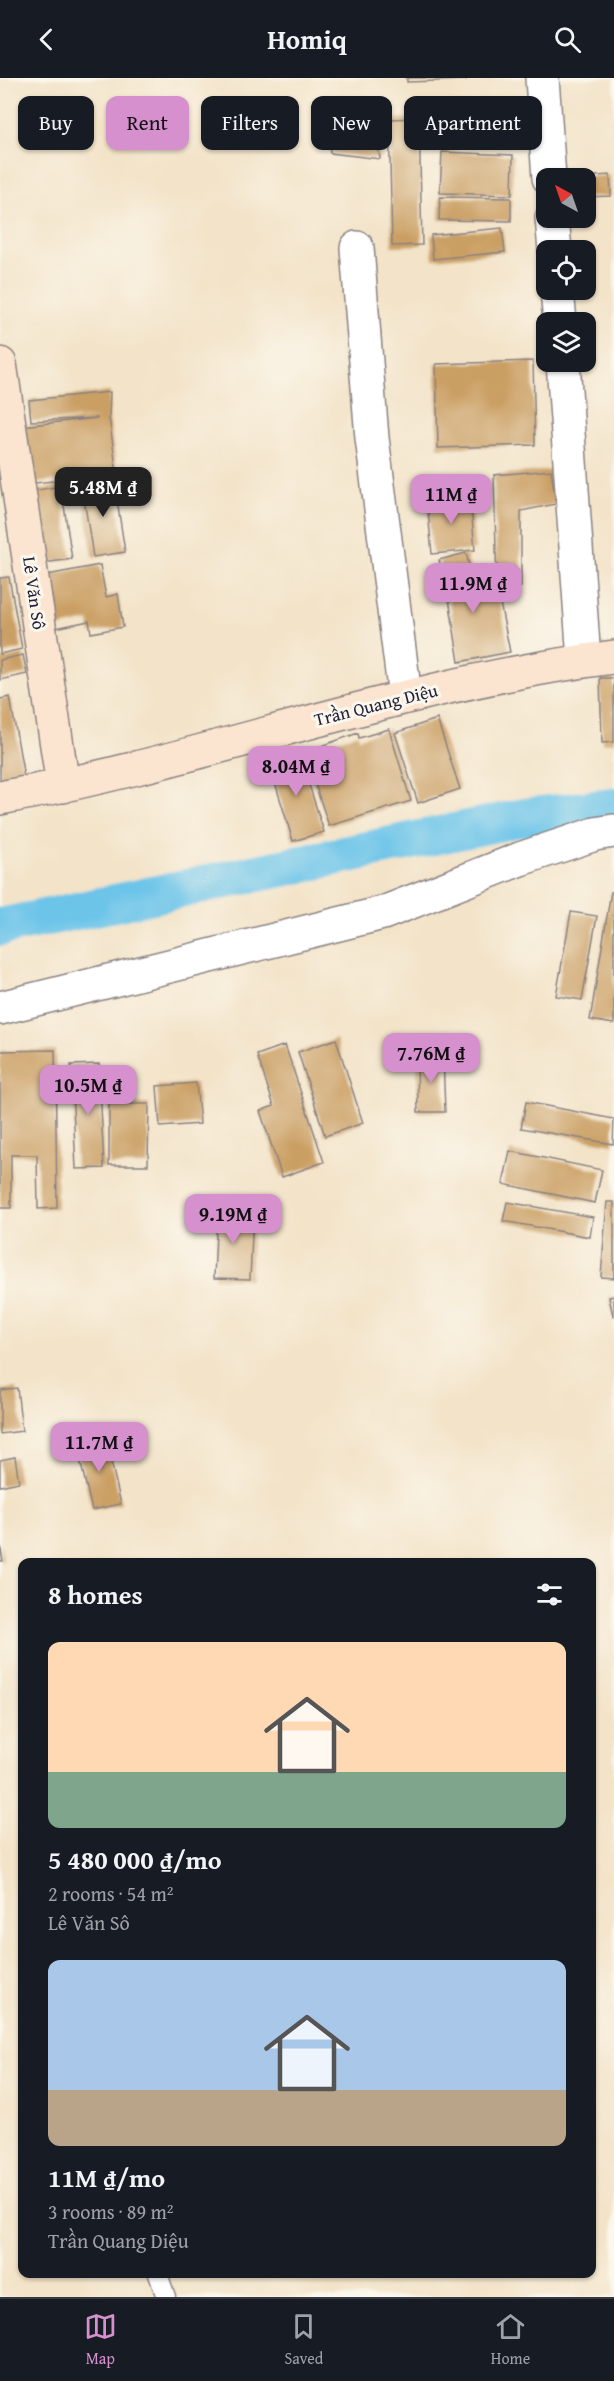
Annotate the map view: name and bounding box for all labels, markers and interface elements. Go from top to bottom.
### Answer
text: Homiq [267,19,347,59]
icon: back [30,23,63,56]
icon: search [551,23,584,56]
chip: Buy [18,96,94,150]
chip: Rent [106,96,189,150]
chip: Filters [201,96,299,150]
chip: New [311,96,392,150]
chip: Apartment [404,96,542,150]
north arrow [536,168,596,228]
map controls [536,168,596,372]
button: locate [536,240,596,300]
button: layers [536,312,596,372]
pin: 5.48M ₫ [48,467,158,518]
text: 5.48M ₫ [69,472,137,501]
pin: 11M ₫ [409,474,493,525]
text: 11M ₫ [425,479,477,508]
street label: Lê Văn Sô [16,555,53,631]
pin: 11.9M ₫ [418,563,528,614]
text: 11.9M ₫ [439,568,507,597]
street label: Trần Quang Diệu [311,676,441,733]
pin: 8.04M ₫ [241,746,351,797]
text: 8.04M ₫ [262,751,330,780]
pin: 7.76M ₫ [376,1033,486,1084]
text: 7.76M ₫ [397,1038,465,1067]
pin: 10.5M ₫ [33,1065,143,1116]
text: 10.5M ₫ [54,1070,122,1099]
pin: 9.19M ₫ [178,1194,288,1245]
text: 9.19M ₫ [199,1199,267,1228]
pin: 11.7M ₫ [44,1422,154,1473]
text: 11.7M ₫ [65,1427,133,1456]
text: 8 homes [48,1575,143,1614]
icon: filters [533,1578,566,1611]
icon: home [253,1681,361,1789]
text: 5 480 000 ₫/mo [48,1840,222,1879]
text: 2 rooms · 54 m² [48,1879,174,1908]
text: Lê Văn Sô [48,1908,130,1937]
icon: home [253,1999,361,2107]
text: 11M ₫/mo [48,2158,165,2197]
text: 3 rooms · 89 m² [48,2197,174,2226]
text: Trần Quang Diệu [48,2226,189,2255]
tab: Map [84,2310,117,2370]
tab: Saved [284,2310,323,2370]
tab: Home [491,2310,530,2370]

